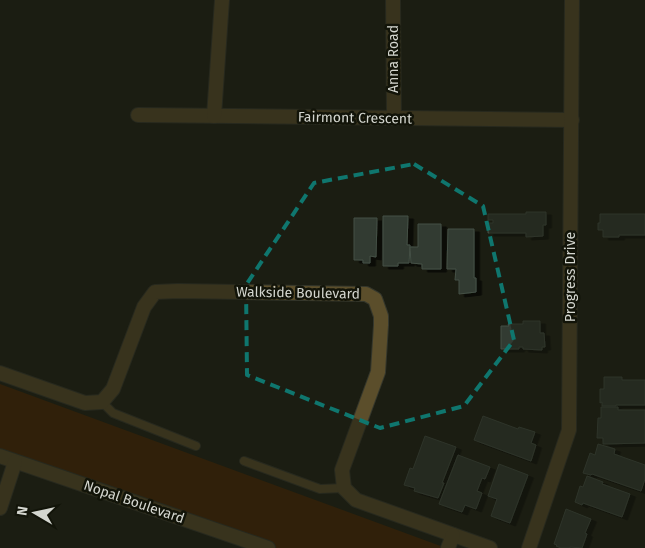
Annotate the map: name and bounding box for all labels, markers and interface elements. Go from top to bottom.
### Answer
street label: Anna Road [385,25,402,93]
street label: Fairmont Crescent [298,109,413,128]
street label: Progress Drive [562,232,579,322]
street label: Walkside Boulevard [236,283,360,303]
street label: Nopal Boulevard [81,477,187,527]
north arrow [10,488,60,538]
text: N [14,505,32,517]

